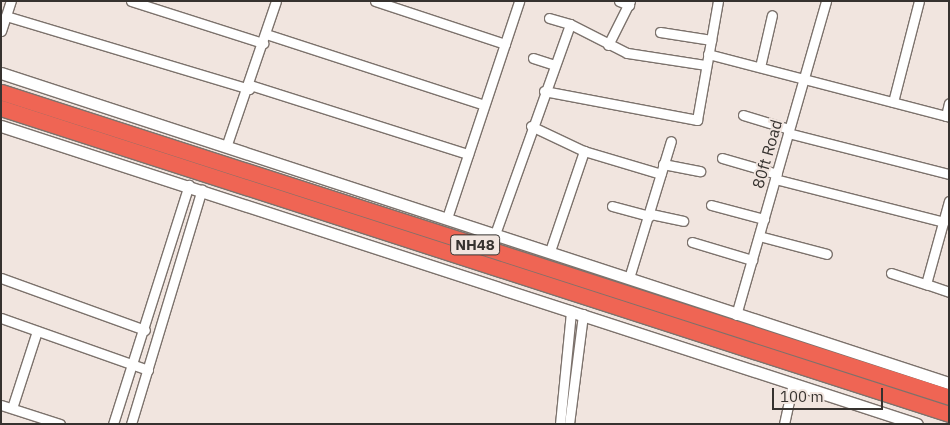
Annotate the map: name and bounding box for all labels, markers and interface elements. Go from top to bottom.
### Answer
street label: 80ft Road [748,117,786,191]
road number: NH48 [450,232,500,258]
scale bar [775,378,886,410]
text: 100 m [780,387,824,406]

